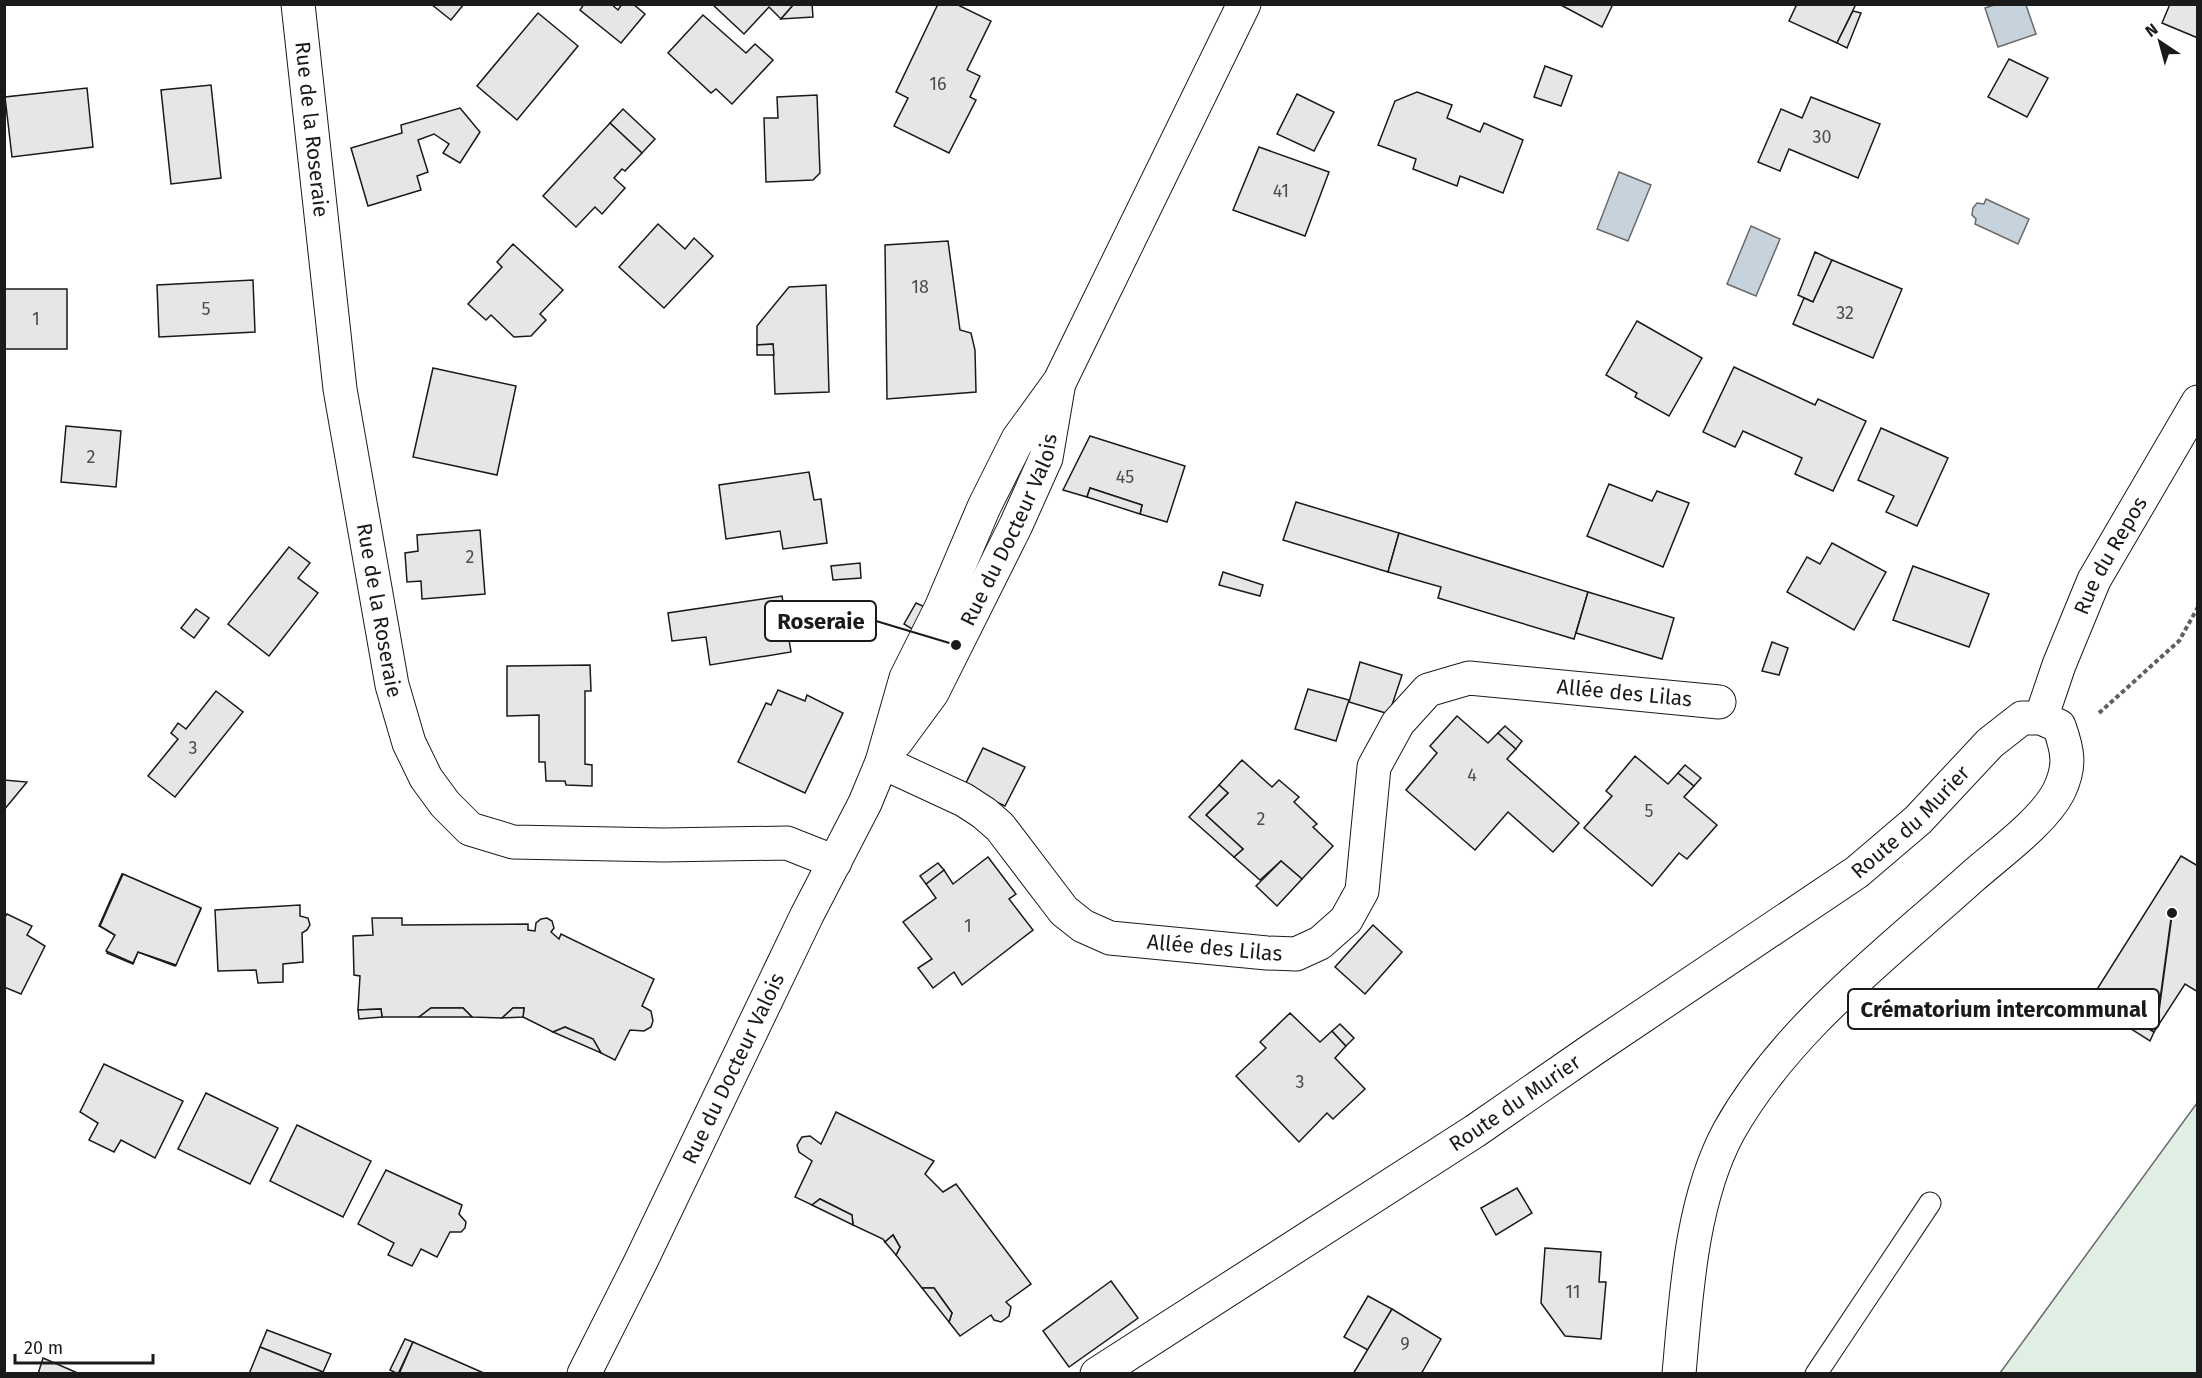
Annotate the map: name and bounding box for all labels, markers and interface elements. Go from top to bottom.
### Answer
north arrow [2130,12,2190,72]
text: N [2142,19,2161,41]
street label: Rue de la Roseraie [289,40,334,219]
house number: 16 [929,73,947,95]
house number: 30 [1812,126,1832,148]
house number: 41 [1273,180,1289,202]
house number: 18 [911,276,929,298]
house number: 5 [201,298,211,320]
house number: 32 [1836,302,1854,324]
house number: 1 [32,308,40,330]
street label: Rue du Docteur Valois [955,432,1063,630]
house number: 2 [87,446,96,468]
house number: 45 [1116,466,1134,488]
street label: Rue du Repos [2068,492,2153,618]
street label: Rue de la Roseraie [351,521,408,701]
house number: 2 [466,546,475,568]
callout: Roseraie [765,601,876,641]
text: Roseraie [777,608,865,635]
street label: Allée des Lilas [1556,674,1693,712]
house number: 3 [189,737,197,759]
street label: Route du Murier [1846,760,1975,884]
house number: 4 [1467,764,1477,786]
house number: 5 [1644,800,1654,822]
house number: 2 [1257,808,1266,830]
house number: 1 [964,915,972,937]
street label: Allée des Lilas [1146,929,1283,967]
street label: Rue du Docteur Valois [676,969,790,1168]
callout: Crématorium intercommunal [1848,989,2159,1029]
text: Crématorium intercommunal [1861,996,2148,1023]
street label: Route du Murier [1444,1049,1586,1157]
house number: 3 [1296,1071,1304,1093]
house number: 11 [1565,1281,1581,1303]
scale bar [15,1327,153,1365]
house number: 9 [1400,1333,1410,1355]
text: 20 m [24,1337,63,1359]

